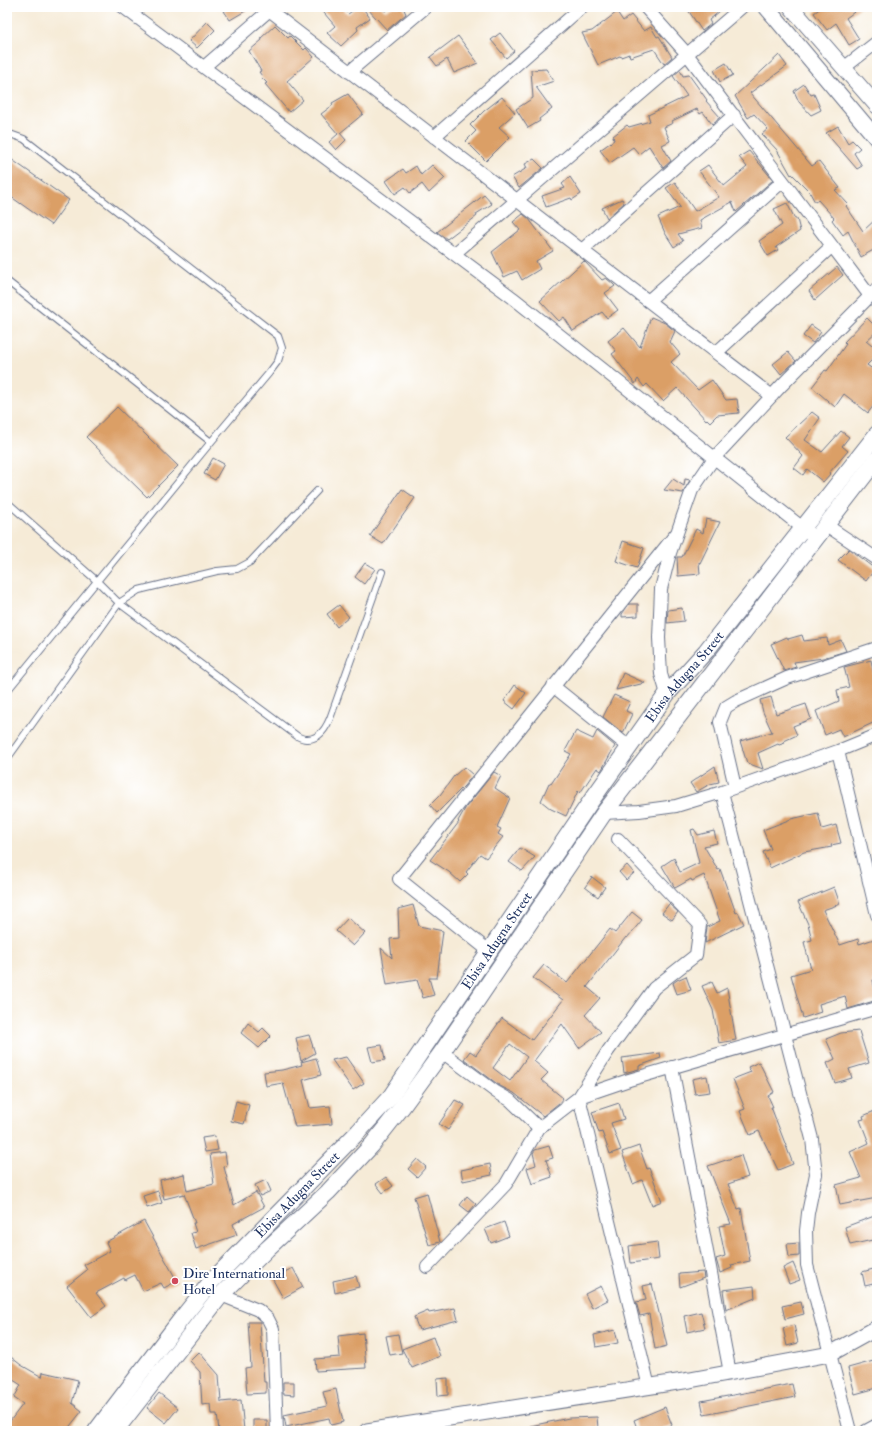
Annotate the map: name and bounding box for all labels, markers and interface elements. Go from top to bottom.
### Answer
street label: Ebisa Adugna Street [641,627,727,726]
street label: Ebisa Adugna Street [457,888,536,992]
street label: Ebisa Adugna Street [251,1147,343,1241]
place label: Dire International Hotel [183,1265,285,1298]
marker: Dire International Hotel [170,1276,180,1286]

